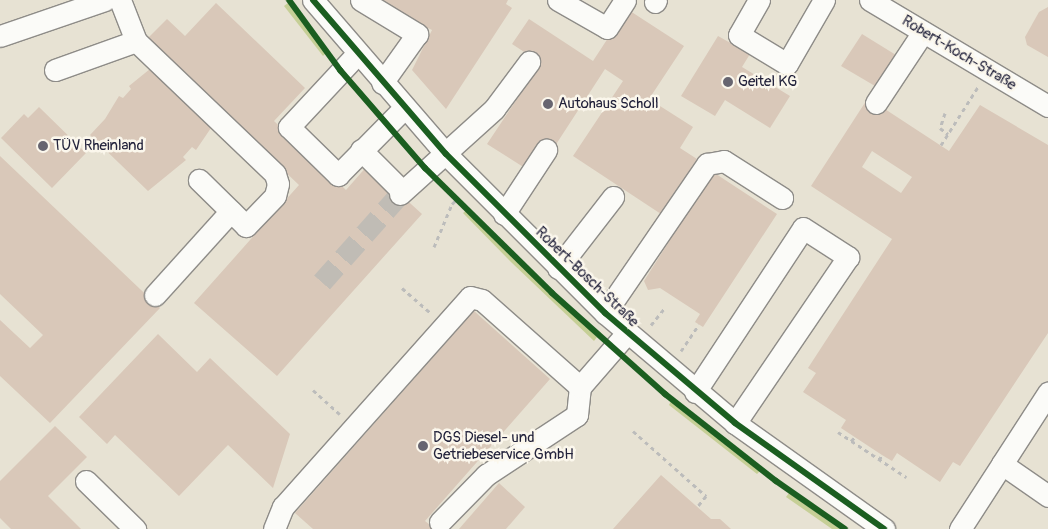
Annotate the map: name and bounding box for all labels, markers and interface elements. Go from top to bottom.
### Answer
street label: Robert-Koch-Straße [899,12,1019,94]
place label: Geitel KG [738,73,797,91]
marker: Geitel KG [722,76,734,88]
place label: Autohaus Scholl [558,95,659,113]
marker: Autohaus Scholl [542,98,554,110]
place label: TÜV Rheinland [53,137,144,155]
marker: TÜV Rheinland [37,140,49,152]
street label: Robert-Bosch-Straße [532,223,642,331]
place label: DGS Diesel- und Getriebeservice GmbH [433,428,574,463]
marker: DGS Diesel- und Getriebeservice GmbH [417,440,429,452]

